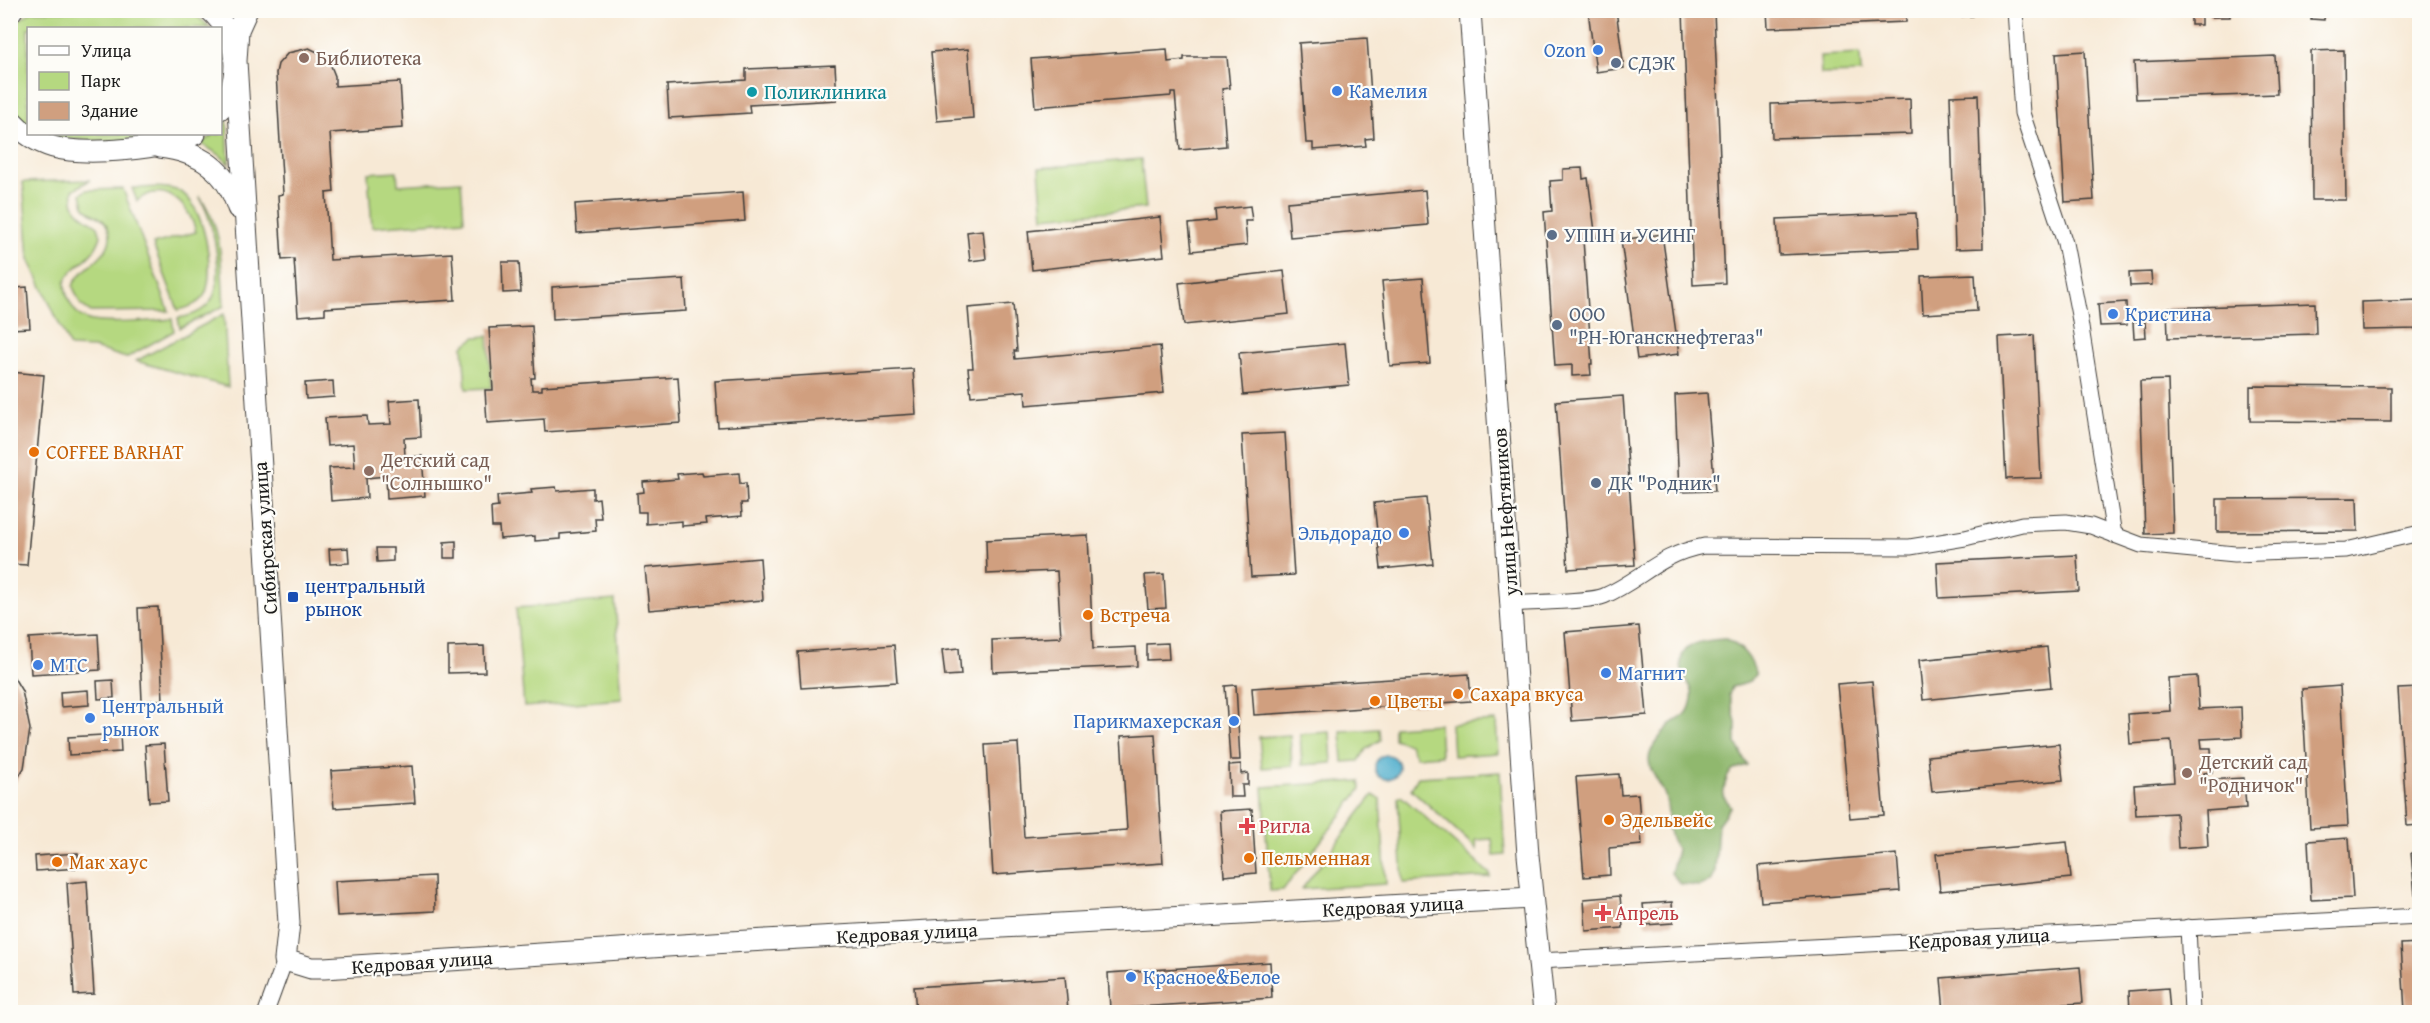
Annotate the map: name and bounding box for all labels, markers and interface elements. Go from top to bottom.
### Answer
legend [27,27,222,135]
place label: Ozon [1544,35,1586,64]
text: Улица [81,37,132,64]
place label: Библиотека [316,43,422,72]
marker: Ozon [1591,43,1605,57]
place label: СДЭК [1628,48,1676,77]
marker: Библиотека [297,51,311,65]
marker: СДЭК [1609,56,1623,70]
text: Парк [81,67,121,94]
place label: Камелия [1349,76,1428,105]
place label: Поликлиника [764,77,887,106]
marker: Камелия [1330,84,1344,98]
marker: Поликлиника [745,85,759,99]
text: Здание [81,97,138,124]
place label: УППН и УСИНГ [1564,220,1696,249]
marker: УППН и УСИНГ [1545,228,1559,242]
place label: ООО "РН-Юганскнефтегаз" [1569,299,1764,351]
place label: Кристина [2125,299,2212,328]
marker: Кристина [2106,307,2120,321]
marker: ООО "РН-Юганскнефтегаз" [1550,318,1564,332]
street label: улица Нефтяников [1484,427,1525,598]
place label: COFFEE BARHAT [46,437,184,466]
marker: COFFEE BARHAT [27,445,41,459]
place label: Детский сад "Солнышко" [380,445,492,497]
street label: Сибирская улица [245,460,284,615]
marker: Детский сад "Солнышко" [362,464,376,478]
place label: ДК "Родник" [1607,468,1721,497]
marker: ДК "Родник" [1589,476,1603,490]
place label: Эльдорадо [1298,518,1392,547]
marker: Эльдорадо [1397,526,1411,540]
place label: центральный рынок [305,571,425,623]
marker: центральный рынок [286,590,300,604]
place label: Встреча [1100,600,1171,629]
marker: Встреча [1081,608,1095,622]
place label: МТС [50,650,88,679]
marker: МТС [31,658,45,672]
place label: Магнит [1618,658,1685,687]
marker: Магнит [1599,666,1613,680]
place label: Сахара вкуса [1470,679,1584,708]
place label: Цветы [1387,686,1443,715]
marker: Сахара вкуса [1451,687,1465,701]
place label: Центральный рынок [102,691,224,743]
marker: Цветы [1368,694,1382,708]
place label: Парикмахерская [1073,706,1222,735]
marker: Центральный рынок [83,711,97,725]
marker: Парикмахерская [1227,714,1241,728]
place label: Детский сад "Родничок" [2198,747,2308,799]
marker: Детский сад "Родничок" [2180,766,2194,780]
place label: Эдельвейс [1621,805,1713,834]
place label: Ригла [1259,811,1311,840]
marker: Эдельвейс [1602,813,1616,827]
marker: Ригла [1240,819,1254,833]
place label: Пельменная [1261,843,1370,872]
place label: Мак хаус [69,847,148,876]
marker: Пельменная [1242,851,1256,865]
marker: Мак хаус [50,855,64,869]
street label: Кедровая улица [1322,887,1465,924]
place label: Апрель [1615,898,1679,927]
marker: Апрель [1596,906,1610,920]
street label: Кедровая улица [836,914,979,951]
street label: Кедровая улица [1908,919,2051,956]
street label: Кедровая улица [350,942,494,981]
place label: Красное&Белое [1143,962,1281,991]
marker: Красное&Белое [1124,970,1138,984]

